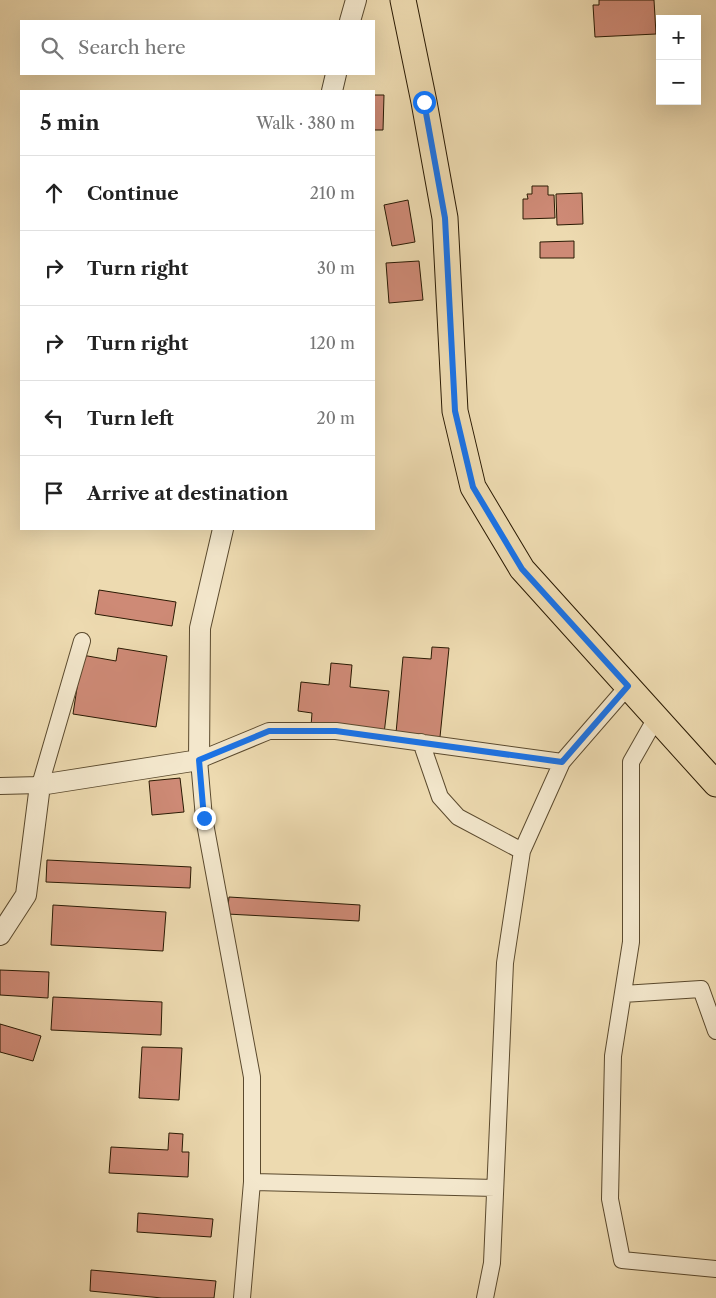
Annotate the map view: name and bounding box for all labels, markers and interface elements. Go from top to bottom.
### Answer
map controls [656,15,701,105]
button: + [656,15,701,60]
search box [20,20,375,75]
icon: search [38,34,66,62]
text: Search here [78,36,186,59]
button: − [656,60,701,105]
route start [413,91,436,114]
text: 5 min [40,110,100,135]
text: Walk · 380 m [256,113,355,133]
icon: ahead [40,179,68,207]
text: Continue [87,182,179,205]
text: 210 m [310,183,355,203]
icon: right [40,254,68,282]
text: Turn right [87,257,188,280]
text: 30 m [317,258,355,278]
icon: right [40,329,68,357]
text: Turn right [87,332,188,355]
text: 120 m [310,333,355,353]
icon: left [40,404,68,432]
text: Turn left [87,407,174,430]
text: 20 m [316,408,355,428]
icon: arrive [40,479,68,507]
text: Arrive at destination [87,482,288,505]
route end [193,807,216,830]

